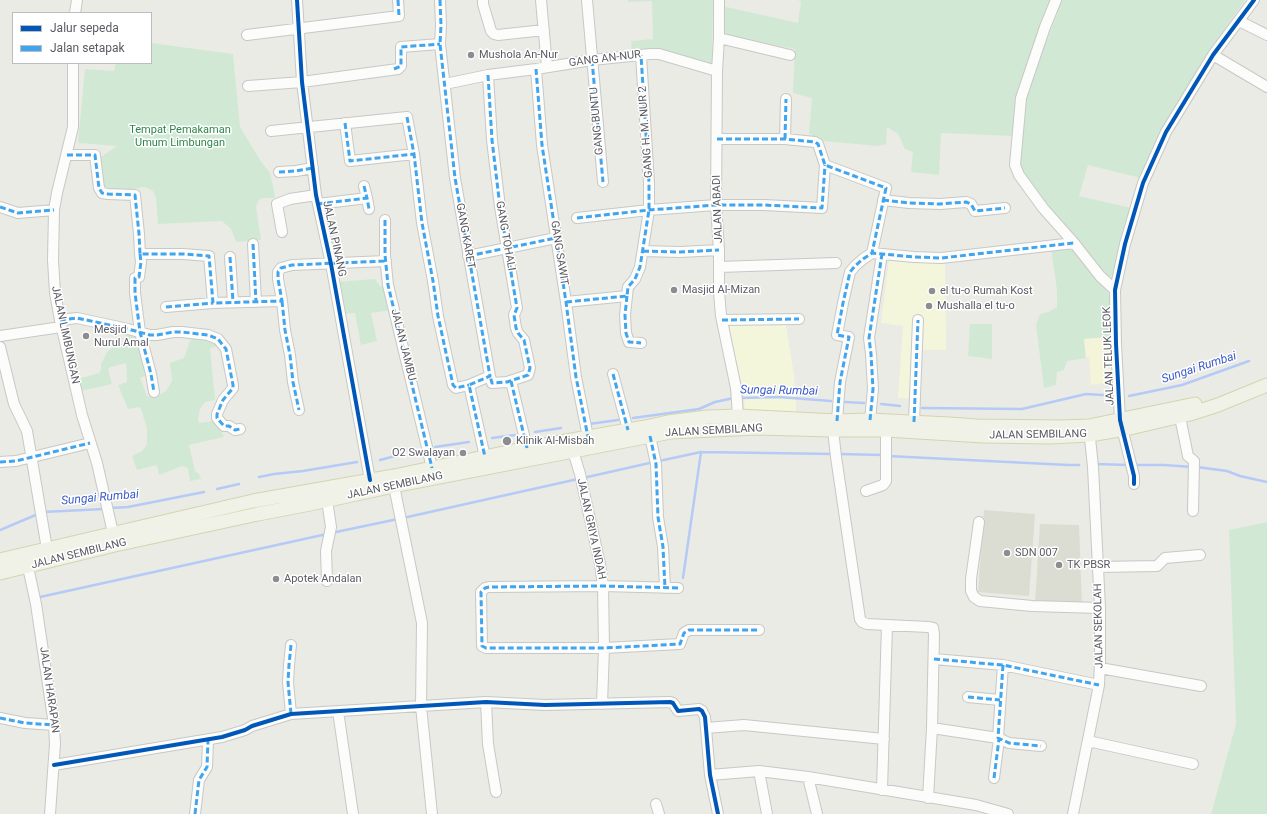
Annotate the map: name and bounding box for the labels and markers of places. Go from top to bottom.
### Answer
place label: Mushola An-Nur [479,48,558,62]
marker: Mushola An-Nur [466,50,476,60]
place label: Masjid Al-Mizan [682,283,760,297]
place label: el tu-o Rumah Kost [940,284,1033,298]
marker: Masjid Al-Mizan [669,285,679,295]
marker: el tu-o Rumah Kost [927,286,937,296]
place label: Mushalla el tu-o [937,299,1015,313]
marker: Mushalla el tu-o [924,301,934,311]
place label: Mesjid Nurul Amal [94,323,149,349]
marker: Mesjid Nurul Amal [81,331,91,341]
place label: Klinik Al-Misbah [516,434,594,448]
marker: Klinik Al-Misbah [501,435,513,447]
place label: O2 Swalayan [392,446,455,460]
marker: O2 Swalayan [458,448,468,458]
place label: SDN 007 [1015,546,1058,560]
marker: SDN 007 [1002,548,1012,558]
place label: TK PBSR [1067,558,1110,572]
marker: TK PBSR [1054,560,1064,570]
place label: Apotek Andalan [284,572,362,586]
marker: Apotek Andalan [271,574,281,584]

